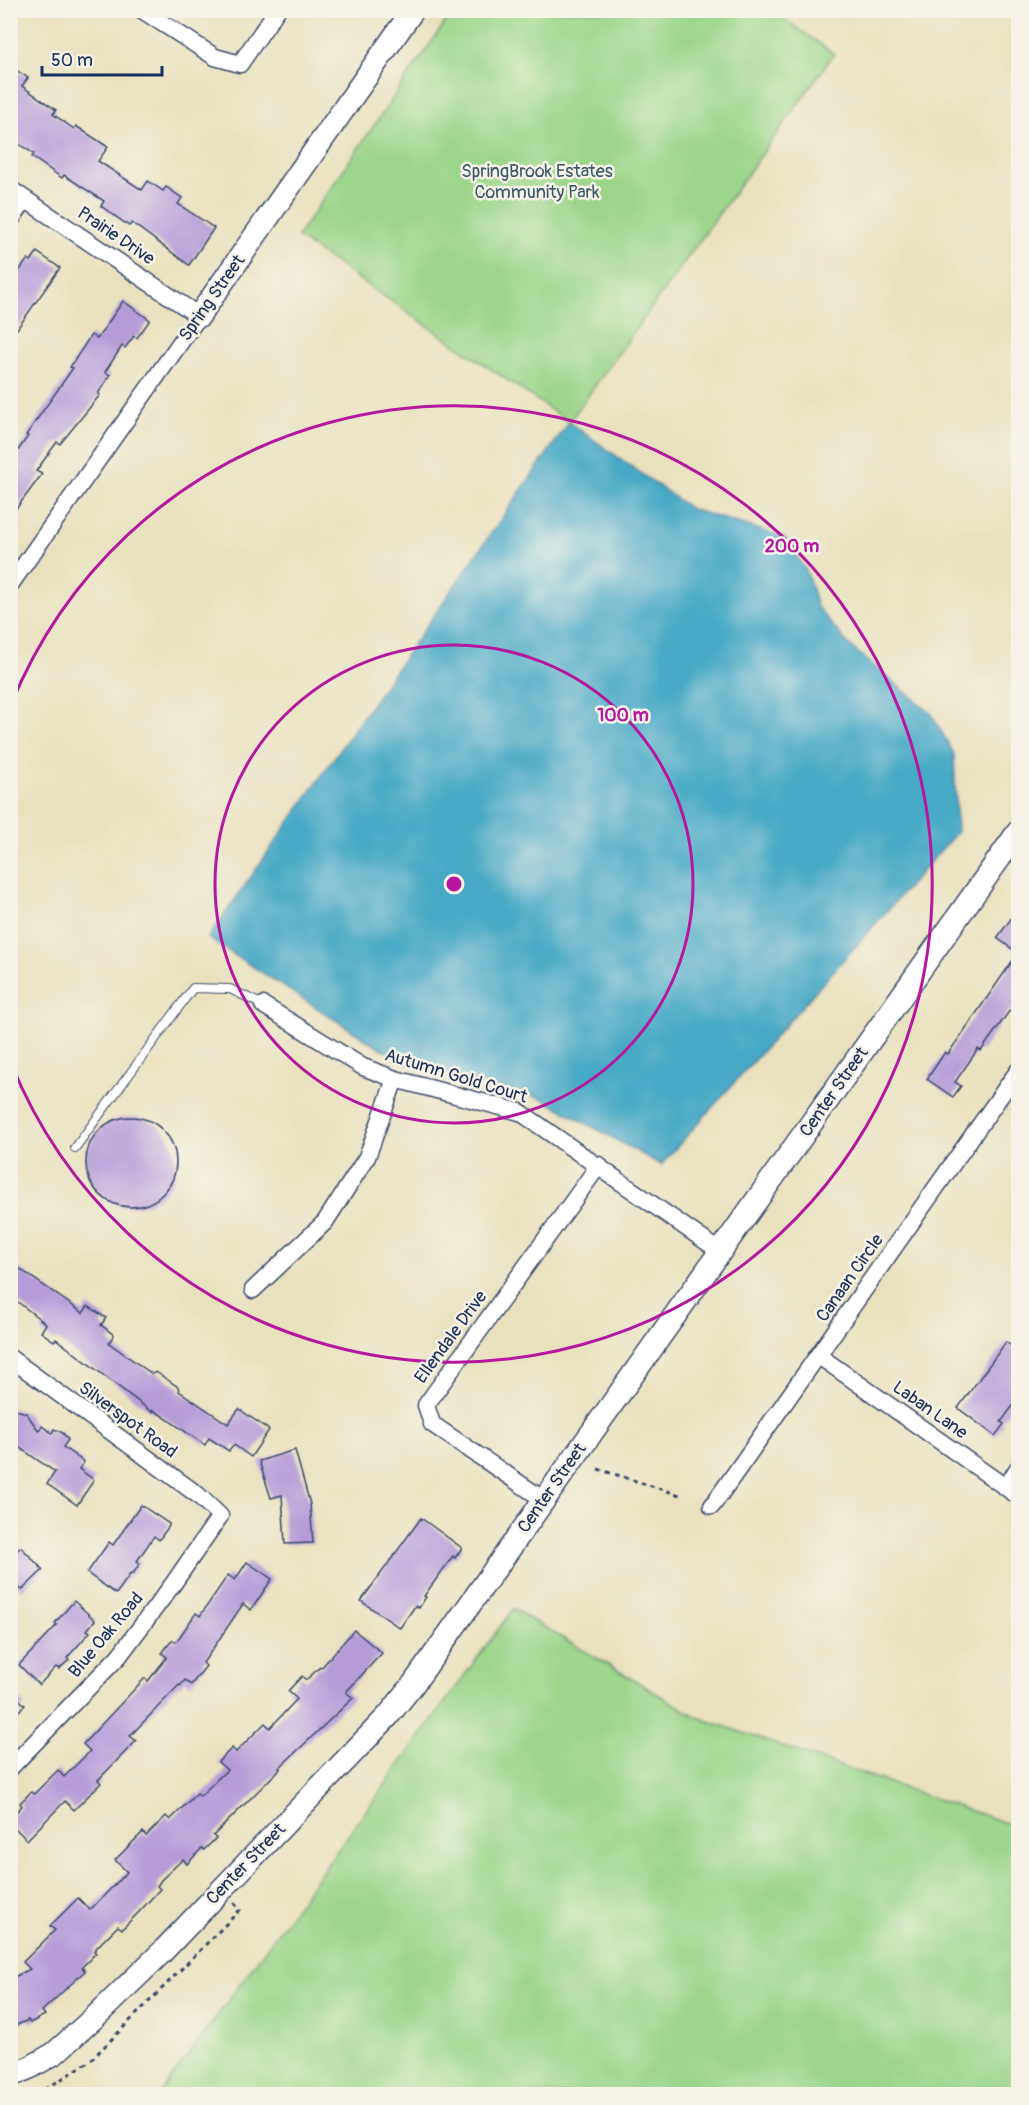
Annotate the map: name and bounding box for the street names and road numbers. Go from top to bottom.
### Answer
street label: Prairie Drive [73,202,159,270]
street label: Spring Street [174,250,251,346]
street label: Center Street [794,1042,874,1142]
street label: Autumn Gold Court [382,1043,531,1109]
street label: Canaan Circle [811,1229,889,1327]
street label: Ellendale Drive [410,1286,492,1388]
street label: Laban Lane [888,1376,972,1444]
street label: Silverspot Road [74,1377,182,1463]
street label: Center Street [512,1438,592,1538]
street label: Blue Oak Road [64,1587,148,1683]
street label: Center Street [201,1818,291,1910]

